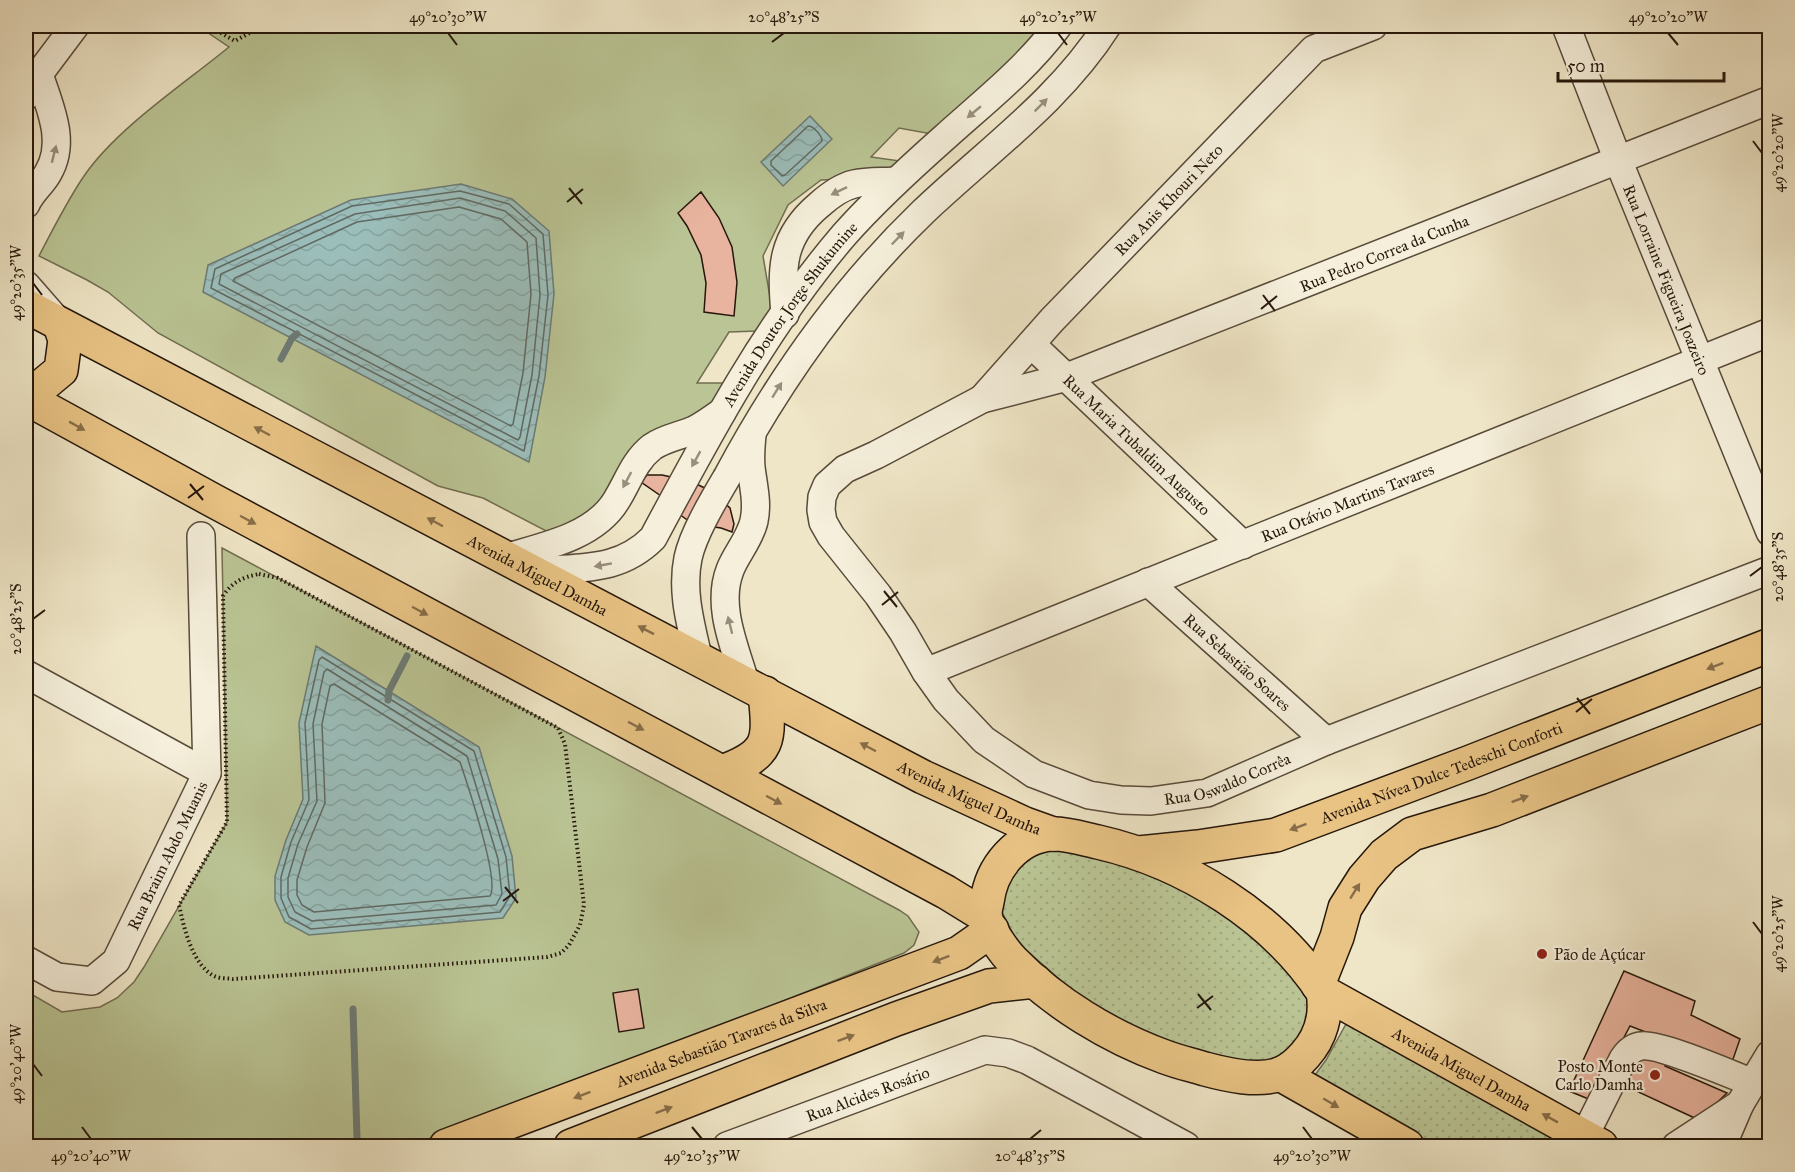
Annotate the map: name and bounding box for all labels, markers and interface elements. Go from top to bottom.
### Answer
text: 49°20'30"W [409,8,488,26]
text: 20°48'25"S [748,8,820,26]
text: 49°20'25"W [1019,8,1097,26]
text: 49°20'20"W [1628,8,1708,26]
scale bar [1558,45,1724,83]
text: 50 m [1567,55,1605,77]
one-way arrow [1034,99,1048,113]
one-way arrow [966,106,982,119]
text: 49°20'20"W [1769,113,1787,193]
street label: Rua Anis Khouri Neto [1111,140,1227,260]
one-way arrow [50,145,60,163]
street label: Rua Lorraine Figueira Joazeiro [1619,182,1714,378]
one-way arrow [831,186,848,195]
street label: Rua Pedro Correa da Cunha [1297,211,1472,296]
street label: Avenida Doutor Jorge Shukumine [718,218,862,411]
one-way arrow [891,231,905,245]
text: 49°20'35"W [7,244,25,321]
street label: Rua Maria Tubaldim Augusto [1059,370,1214,519]
one-way arrow [771,382,782,398]
one-way arrow [69,421,86,431]
one-way arrow [254,426,271,436]
one-way arrow [691,451,702,467]
street label: Rua Otávio Martins Tavares [1258,459,1437,546]
one-way arrow [622,472,632,489]
one-way arrow [240,515,257,525]
one-way arrow [426,517,443,527]
street label: Avenida Miguel Damha [463,530,611,620]
text: 20°48'35"S [1769,532,1787,602]
one-way arrow [593,561,612,570]
text: 20°48'25"S [7,583,25,655]
one-way arrow [412,606,429,616]
street label: Rua Sebastião Soares [1180,610,1295,715]
one-way arrow [724,616,734,635]
one-way arrow [637,626,654,635]
one-way arrow [1706,662,1724,672]
street label: Avenida Nívea Dulce Tedeschi Conforti [1317,718,1566,828]
one-way arrow [627,721,644,731]
one-way arrow [859,742,876,752]
street label: Rua Oswaldo Corrêa [1163,749,1294,809]
street label: Avenida Miguel Damha [894,756,1044,839]
street label: Rua Braim Abdo Muanis [123,778,212,933]
one-way arrow [1512,794,1530,804]
one-way arrow [765,795,782,805]
one-way arrow [1289,822,1307,832]
one-way arrow [1350,883,1361,899]
text: 49°20'25"W [1769,895,1787,973]
place label: Pão de Açúcar [1554,945,1645,964]
marker: Pão de Açúcar [1535,947,1549,961]
one-way arrow [932,954,950,964]
street label: Avenida Sebastião Tavares da Silva [612,995,830,1092]
text: 49°20'40"W [7,1023,25,1104]
street label: Avenida Miguel Damha [1388,1023,1534,1115]
one-way arrow [837,1033,855,1042]
place label: Posto Monte Carlo Damha [1555,1057,1643,1094]
street label: Rua Alcides Rosário [803,1063,932,1126]
marker: Posto Monte Carlo Damha [1648,1068,1662,1082]
one-way arrow [573,1091,591,1100]
one-way arrow [1323,1098,1340,1108]
one-way arrow [656,1105,674,1115]
one-way arrow [1541,1113,1558,1123]
text: 49°20'40"W [51,1147,132,1165]
text: 49°20'35"W [664,1147,741,1165]
text: 20°48'35"S [995,1147,1065,1165]
text: 49°20'30"W [1273,1147,1352,1165]

